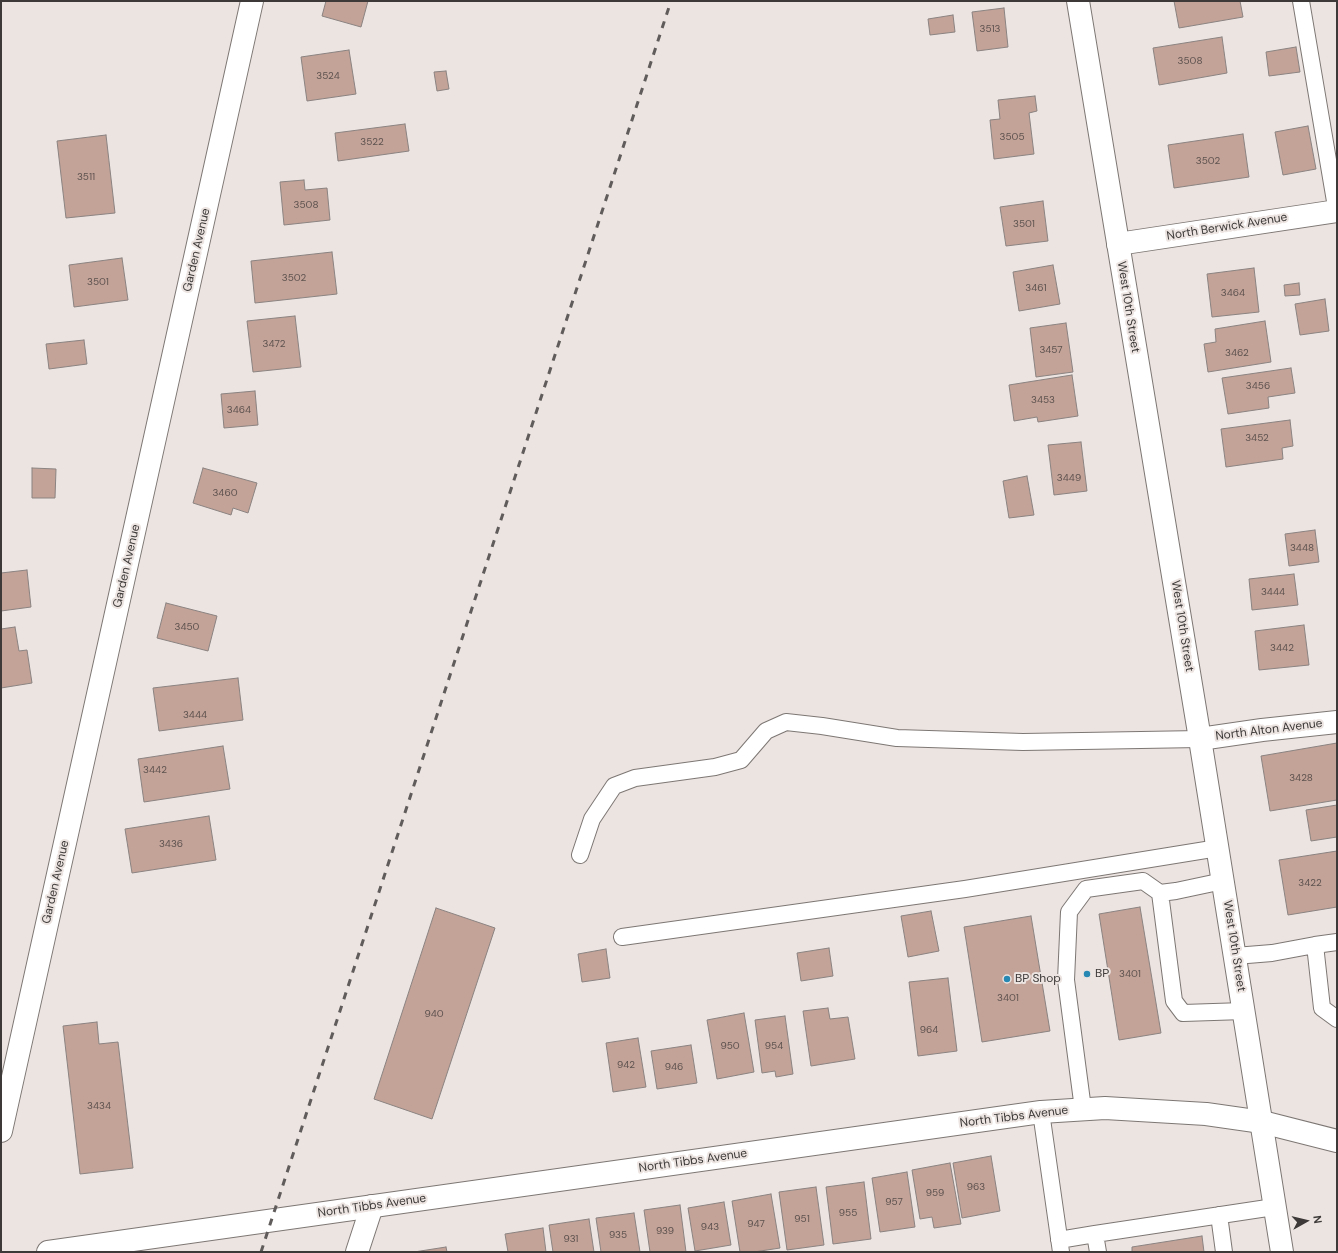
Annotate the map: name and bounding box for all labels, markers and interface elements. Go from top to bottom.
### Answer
house number: 3513 [979,23,1001,35]
house number: 3508 [1178,55,1202,67]
house number: 3524 [316,70,340,82]
house number: 3505 [1000,131,1024,143]
house number: 3522 [360,136,384,148]
house number: 3502 [1196,155,1220,167]
house number: 3511 [77,171,95,183]
house number: 3508 [294,199,318,211]
street label: Garden Avenue [180,207,214,293]
street label: North Berwick Avenue [1166,210,1288,244]
house number: 3501 [1013,218,1035,230]
street label: West 10th Street [1114,260,1142,354]
house number: 3502 [282,272,306,284]
house number: 3501 [87,276,109,288]
house number: 3461 [1025,282,1047,294]
house number: 3464 [1221,287,1245,299]
house number: 3472 [263,338,285,350]
house number: 3457 [1039,344,1063,356]
house number: 3462 [1225,347,1249,359]
house number: 3456 [1246,380,1270,392]
house number: 3453 [1031,394,1055,406]
house number: 3464 [227,404,251,416]
house number: 3452 [1245,432,1269,444]
house number: 3449 [1057,472,1081,484]
house number: 3460 [212,487,238,499]
street label: Garden Avenue [110,523,144,609]
house number: 3448 [1290,542,1314,554]
street label: West 10th Street [1168,579,1196,673]
house number: 3444 [1261,586,1285,598]
house number: 3450 [175,621,199,633]
house number: 3442 [1270,642,1294,654]
house number: 3444 [183,709,207,721]
street label: North Alton Avenue [1215,716,1323,744]
house number: 3442 [143,764,167,776]
house number: 3428 [1289,772,1313,784]
house number: 3436 [159,838,183,850]
street label: Garden Avenue [39,839,73,925]
house number: 3422 [1298,877,1322,889]
street label: West 10th Street [1220,899,1248,993]
place label: BP [1095,967,1109,981]
house number: 3401 [1119,968,1141,980]
marker: BP [1082,969,1092,979]
place label: BP Shop [1015,972,1061,986]
marker: BP Shop [1002,974,1012,984]
house number: 3401 [997,992,1019,1004]
house number: 940 [424,1008,444,1020]
house number: 964 [920,1024,938,1036]
house number: 950 [720,1040,740,1052]
house number: 954 [765,1040,783,1052]
house number: 942 [617,1059,635,1071]
house number: 946 [665,1061,683,1073]
house number: 3434 [87,1100,111,1112]
street label: North Tibbs Avenue [959,1103,1069,1131]
street label: North Tibbs Avenue [638,1146,748,1176]
house number: 963 [967,1181,985,1193]
house number: 959 [926,1187,944,1199]
street label: North Tibbs Avenue [317,1191,427,1221]
house number: 957 [885,1196,903,1208]
north arrow [1286,1201,1326,1241]
house number: 955 [839,1207,857,1219]
house number: 951 [794,1213,810,1225]
text: N [1310,1214,1325,1224]
house number: 947 [747,1218,765,1230]
house number: 943 [701,1221,719,1233]
house number: 939 [656,1225,674,1237]
house number: 935 [609,1229,627,1241]
house number: 931 [564,1233,578,1245]

